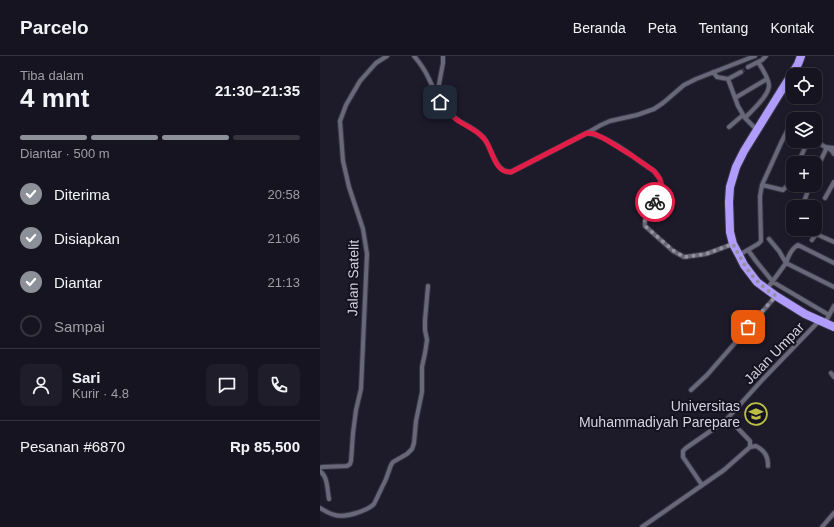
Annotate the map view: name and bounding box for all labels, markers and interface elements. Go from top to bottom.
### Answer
text: Parcelo [20,17,89,38]
text: Beranda [573,20,626,36]
text: Peta [648,20,677,36]
text: Tentang [699,20,748,36]
text: Kontak [770,20,814,36]
text: Tiba dalam [20,68,84,83]
map controls [786,68,822,236]
button: locate [786,68,822,104]
text: 21:30–21:35 [215,82,300,99]
text: 4 mnt [20,83,89,113]
pin [423,85,457,119]
icon: home [429,91,451,113]
button: layers [786,112,822,148]
text: Diantar · 500 m [20,146,110,161]
button: + [786,156,822,192]
courier [635,182,675,222]
icon: check [20,183,42,205]
text: Diterima [54,186,110,203]
text: 20:58 [267,187,300,202]
icon: bike [644,191,666,213]
button: − [786,200,822,236]
icon: check [20,227,42,249]
text: Disiapkan [54,230,120,247]
text: 21:06 [267,231,300,246]
street label: Jalan Satelit [344,240,362,316]
icon: check [20,271,42,293]
text: Diantar [54,274,102,291]
text: 21:13 [267,275,300,290]
pin [731,310,765,344]
icon: bag [737,316,759,338]
text: Sampai [54,318,105,335]
street label: Jalan Umpar [741,319,808,387]
button: person [20,364,62,406]
button: chat [206,364,248,406]
button: phone [258,364,300,406]
text: Sari [72,369,100,386]
text: Kurir · 4.8 [72,386,129,401]
place label: Universitas Muhammadiyah Parepare [579,398,740,430]
school or university icon: Universitas Muhammadiyah Parepare [743,401,769,427]
text: Pesanan #6870 [20,438,125,455]
text: Rp 85,500 [230,438,300,455]

